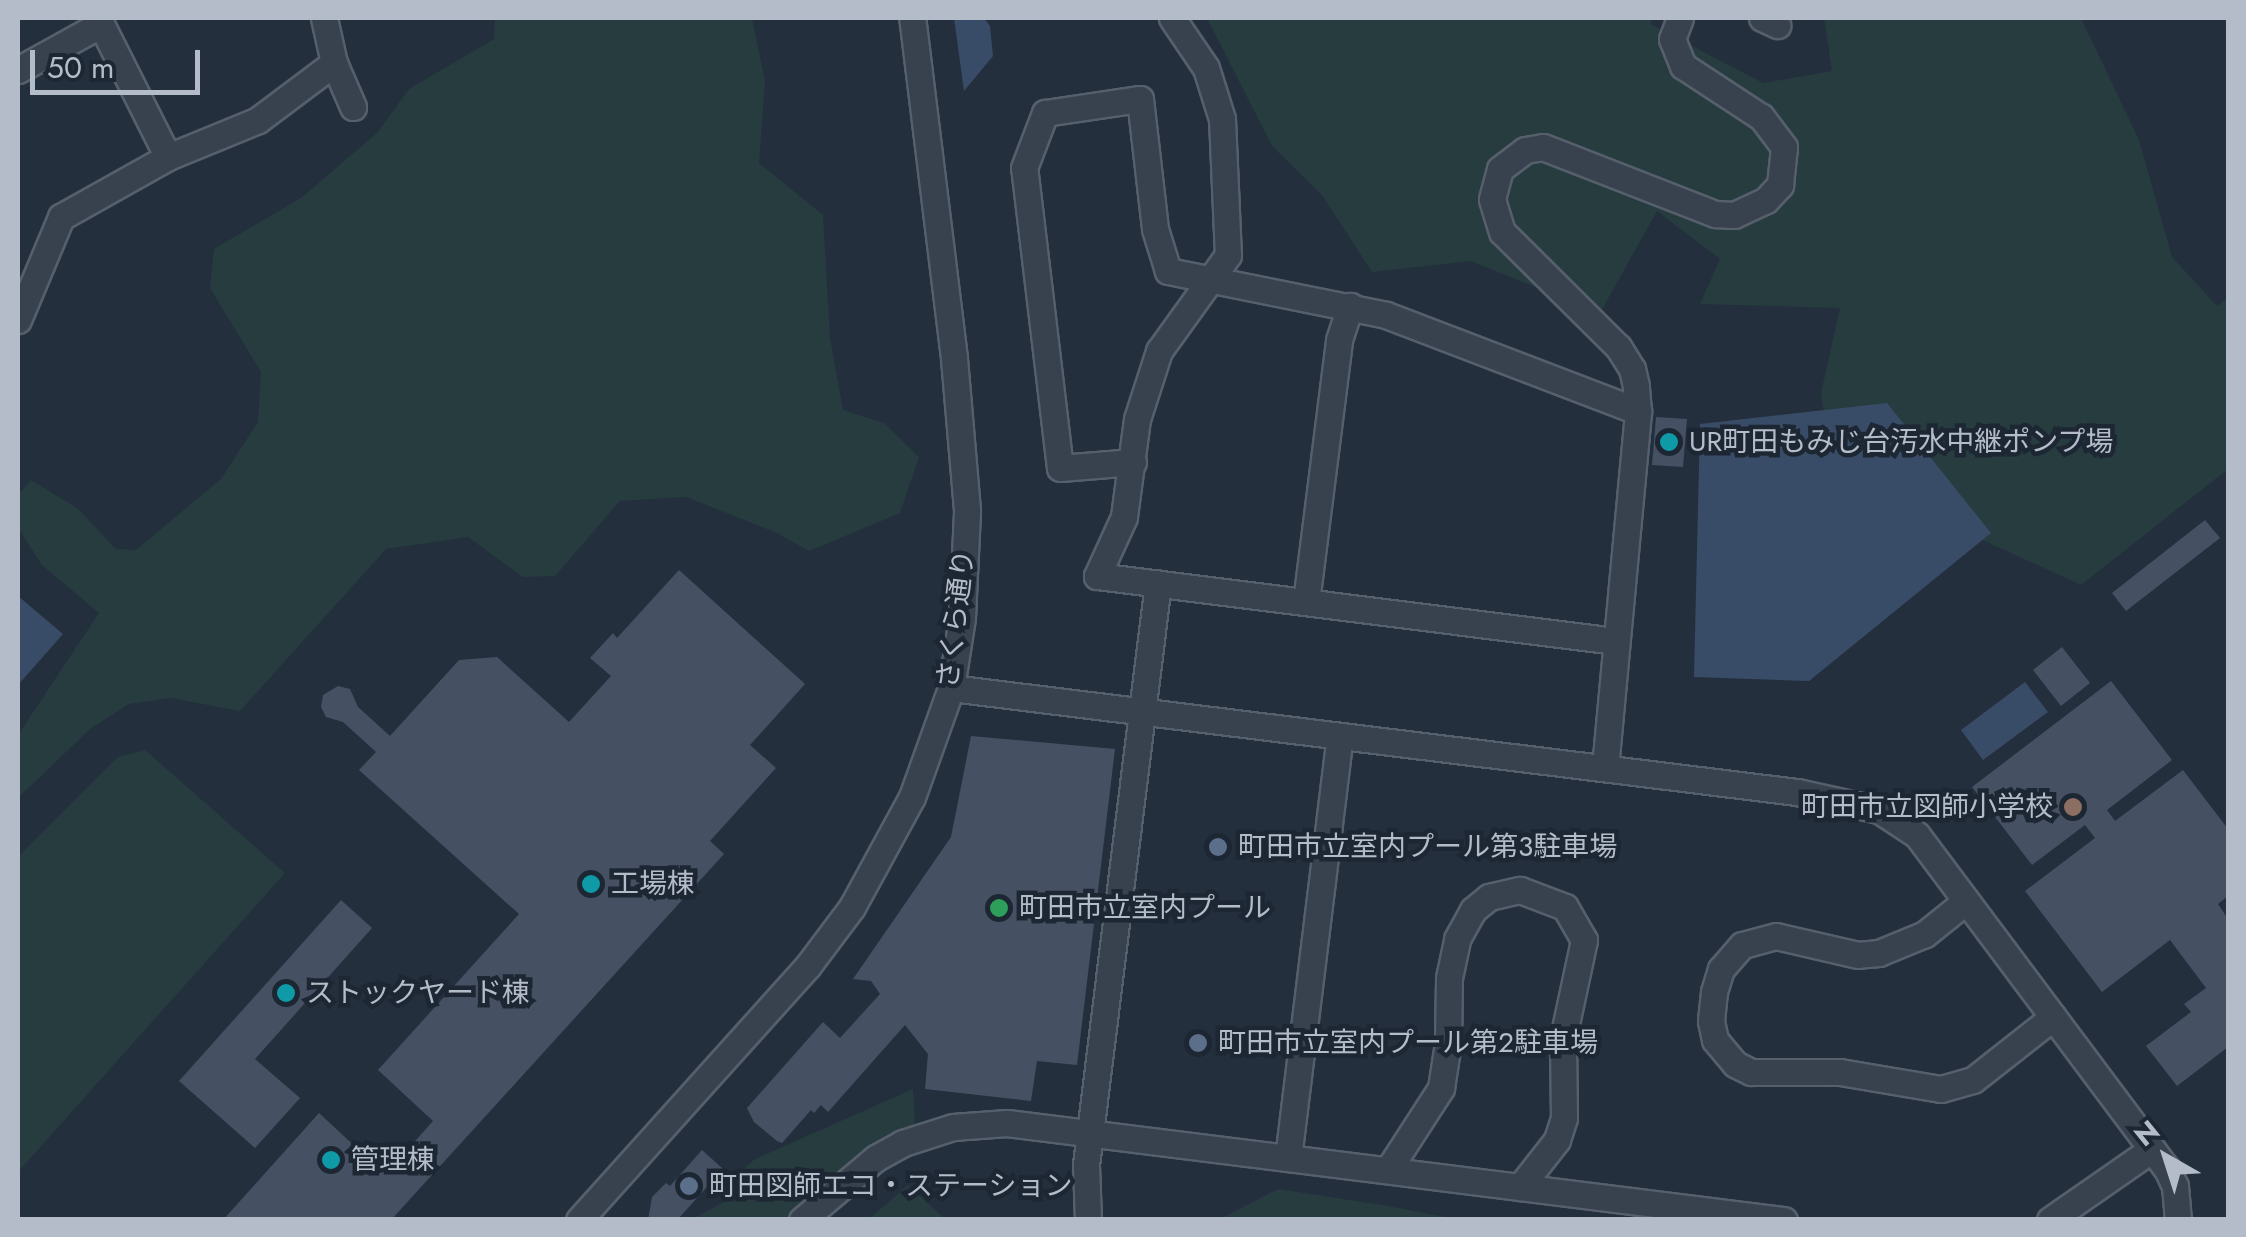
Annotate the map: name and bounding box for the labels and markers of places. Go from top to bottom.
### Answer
place label: UR町田もみじ台汚水中継ポンプ場 [1689,425,2114,459]
marker: UR町田もみじ台汚水中継ポンプ場 [1658,431,1680,453]
place label: 町田市立図師小学校 [1801,790,2053,824]
marker: 町田市立図師小学校 [2062,796,2084,818]
place label: 町田市立室内プール第3駐車場 [1238,830,1617,864]
marker: 町田市立室内プール第3駐車場 [1207,836,1229,858]
place label: 工場棟 [611,867,695,901]
marker: 工場棟 [580,873,602,895]
place label: 町田市立室内プール [1019,891,1271,925]
marker: 町田市立室内プール [988,897,1010,919]
place label: ストックヤード棟 [306,976,530,1010]
marker: ストックヤード棟 [275,982,297,1004]
place label: 町田市立室内プール第2駐車場 [1218,1026,1598,1060]
marker: 町田市立室内プール第2駐車場 [1187,1032,1209,1054]
place label: 管理棟 [351,1143,435,1177]
marker: 管理棟 [320,1149,342,1171]
place label: 町田図師エコ・ステーション [709,1169,1073,1203]
marker: 町田図師エコ・ステーション [678,1175,700,1197]

